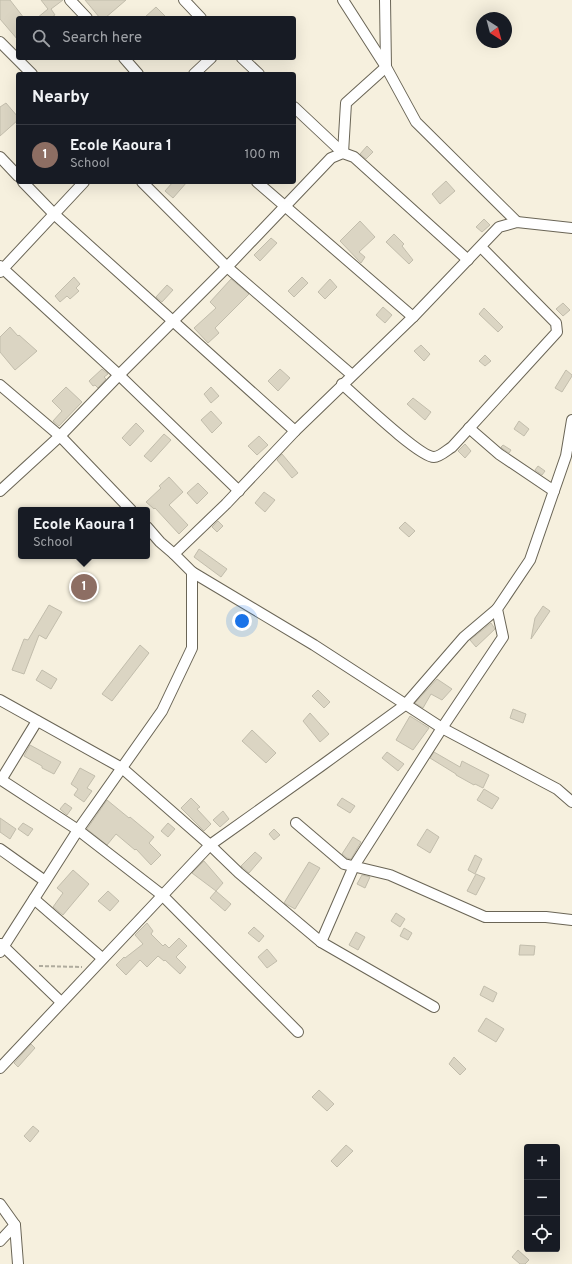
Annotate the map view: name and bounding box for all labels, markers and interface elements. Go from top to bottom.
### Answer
north arrow [476,12,512,48]
search box [16,16,296,60]
icon: search [30,27,52,49]
text: Search here [62,29,142,48]
text: Nearby [32,87,89,109]
text: Ecole Kaoura 1 [70,137,172,156]
text: 1 [42,147,48,163]
text: 100 m [244,147,280,163]
text: School [70,156,110,172]
popup [18,507,150,559]
text: Ecole Kaoura 1 [33,516,135,535]
text: School [33,535,73,551]
pin: 1 [71,572,97,602]
your location [232,611,252,631]
map controls [524,1144,560,1252]
button: + [524,1144,560,1180]
button: − [524,1180,560,1216]
button: locate [524,1216,560,1252]

